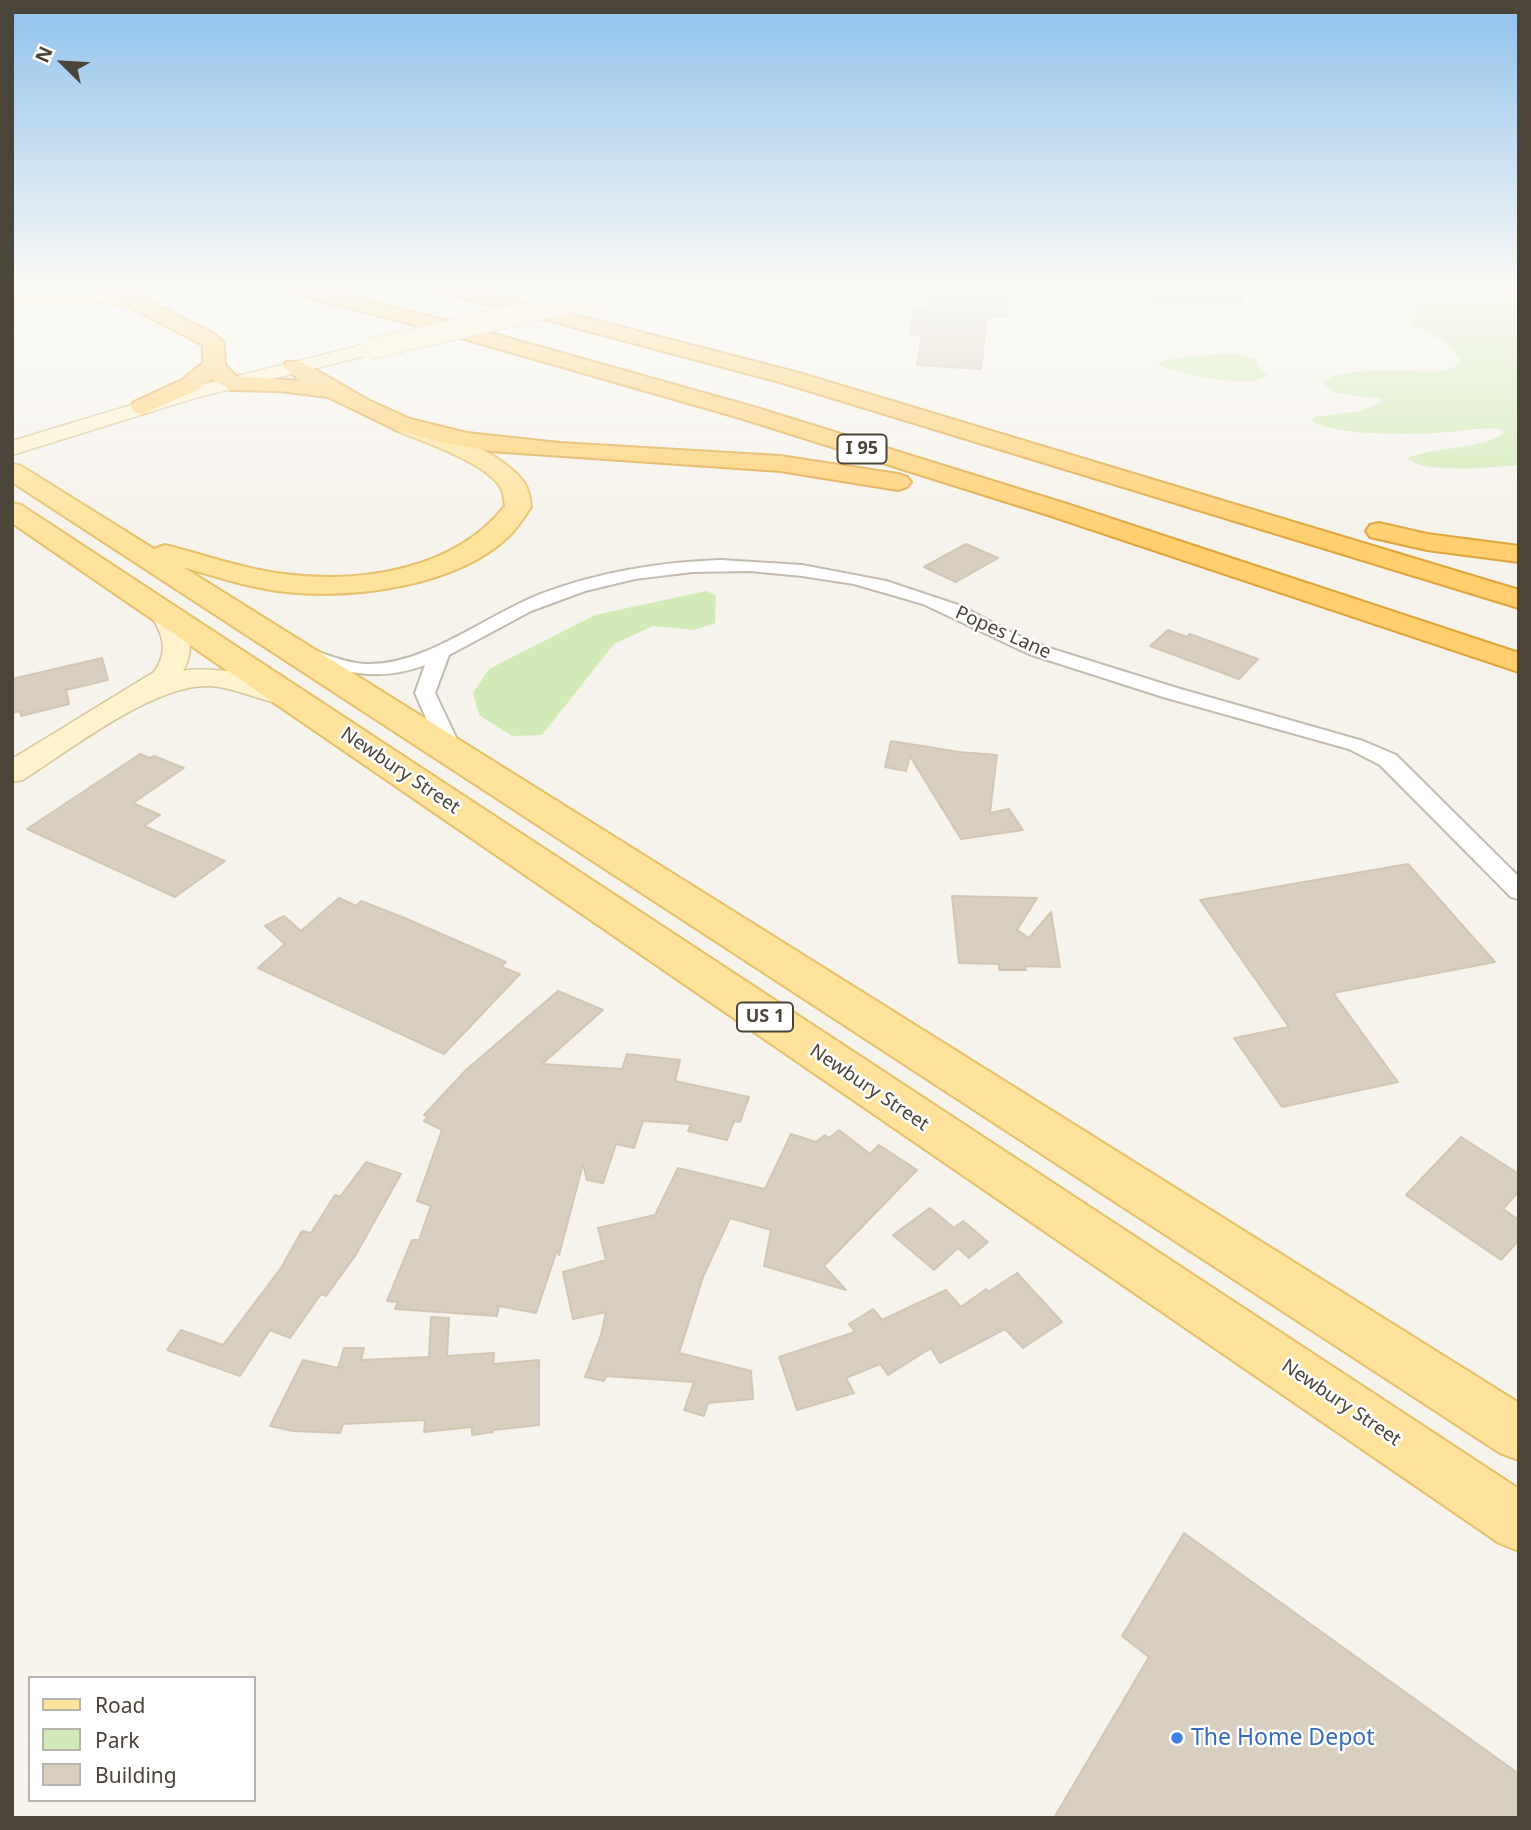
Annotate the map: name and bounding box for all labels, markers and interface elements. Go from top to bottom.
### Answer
north arrow [28,28,98,98]
text: N [29,42,59,67]
road number: I 95 [838,434,886,463]
street label: Popes Lane [952,602,1054,664]
street label: Newbury Street [336,723,464,819]
road number: US 1 [737,1002,793,1032]
street label: Newbury Street [805,1040,933,1136]
street label: Newbury Street [1277,1355,1405,1451]
legend [28,1676,256,1802]
text: Road [95,1691,145,1719]
place label: The Home Depot [1191,1724,1374,1752]
text: Park [95,1726,139,1754]
marker: The Home Depot [1169,1730,1185,1746]
text: Building [95,1761,177,1789]

